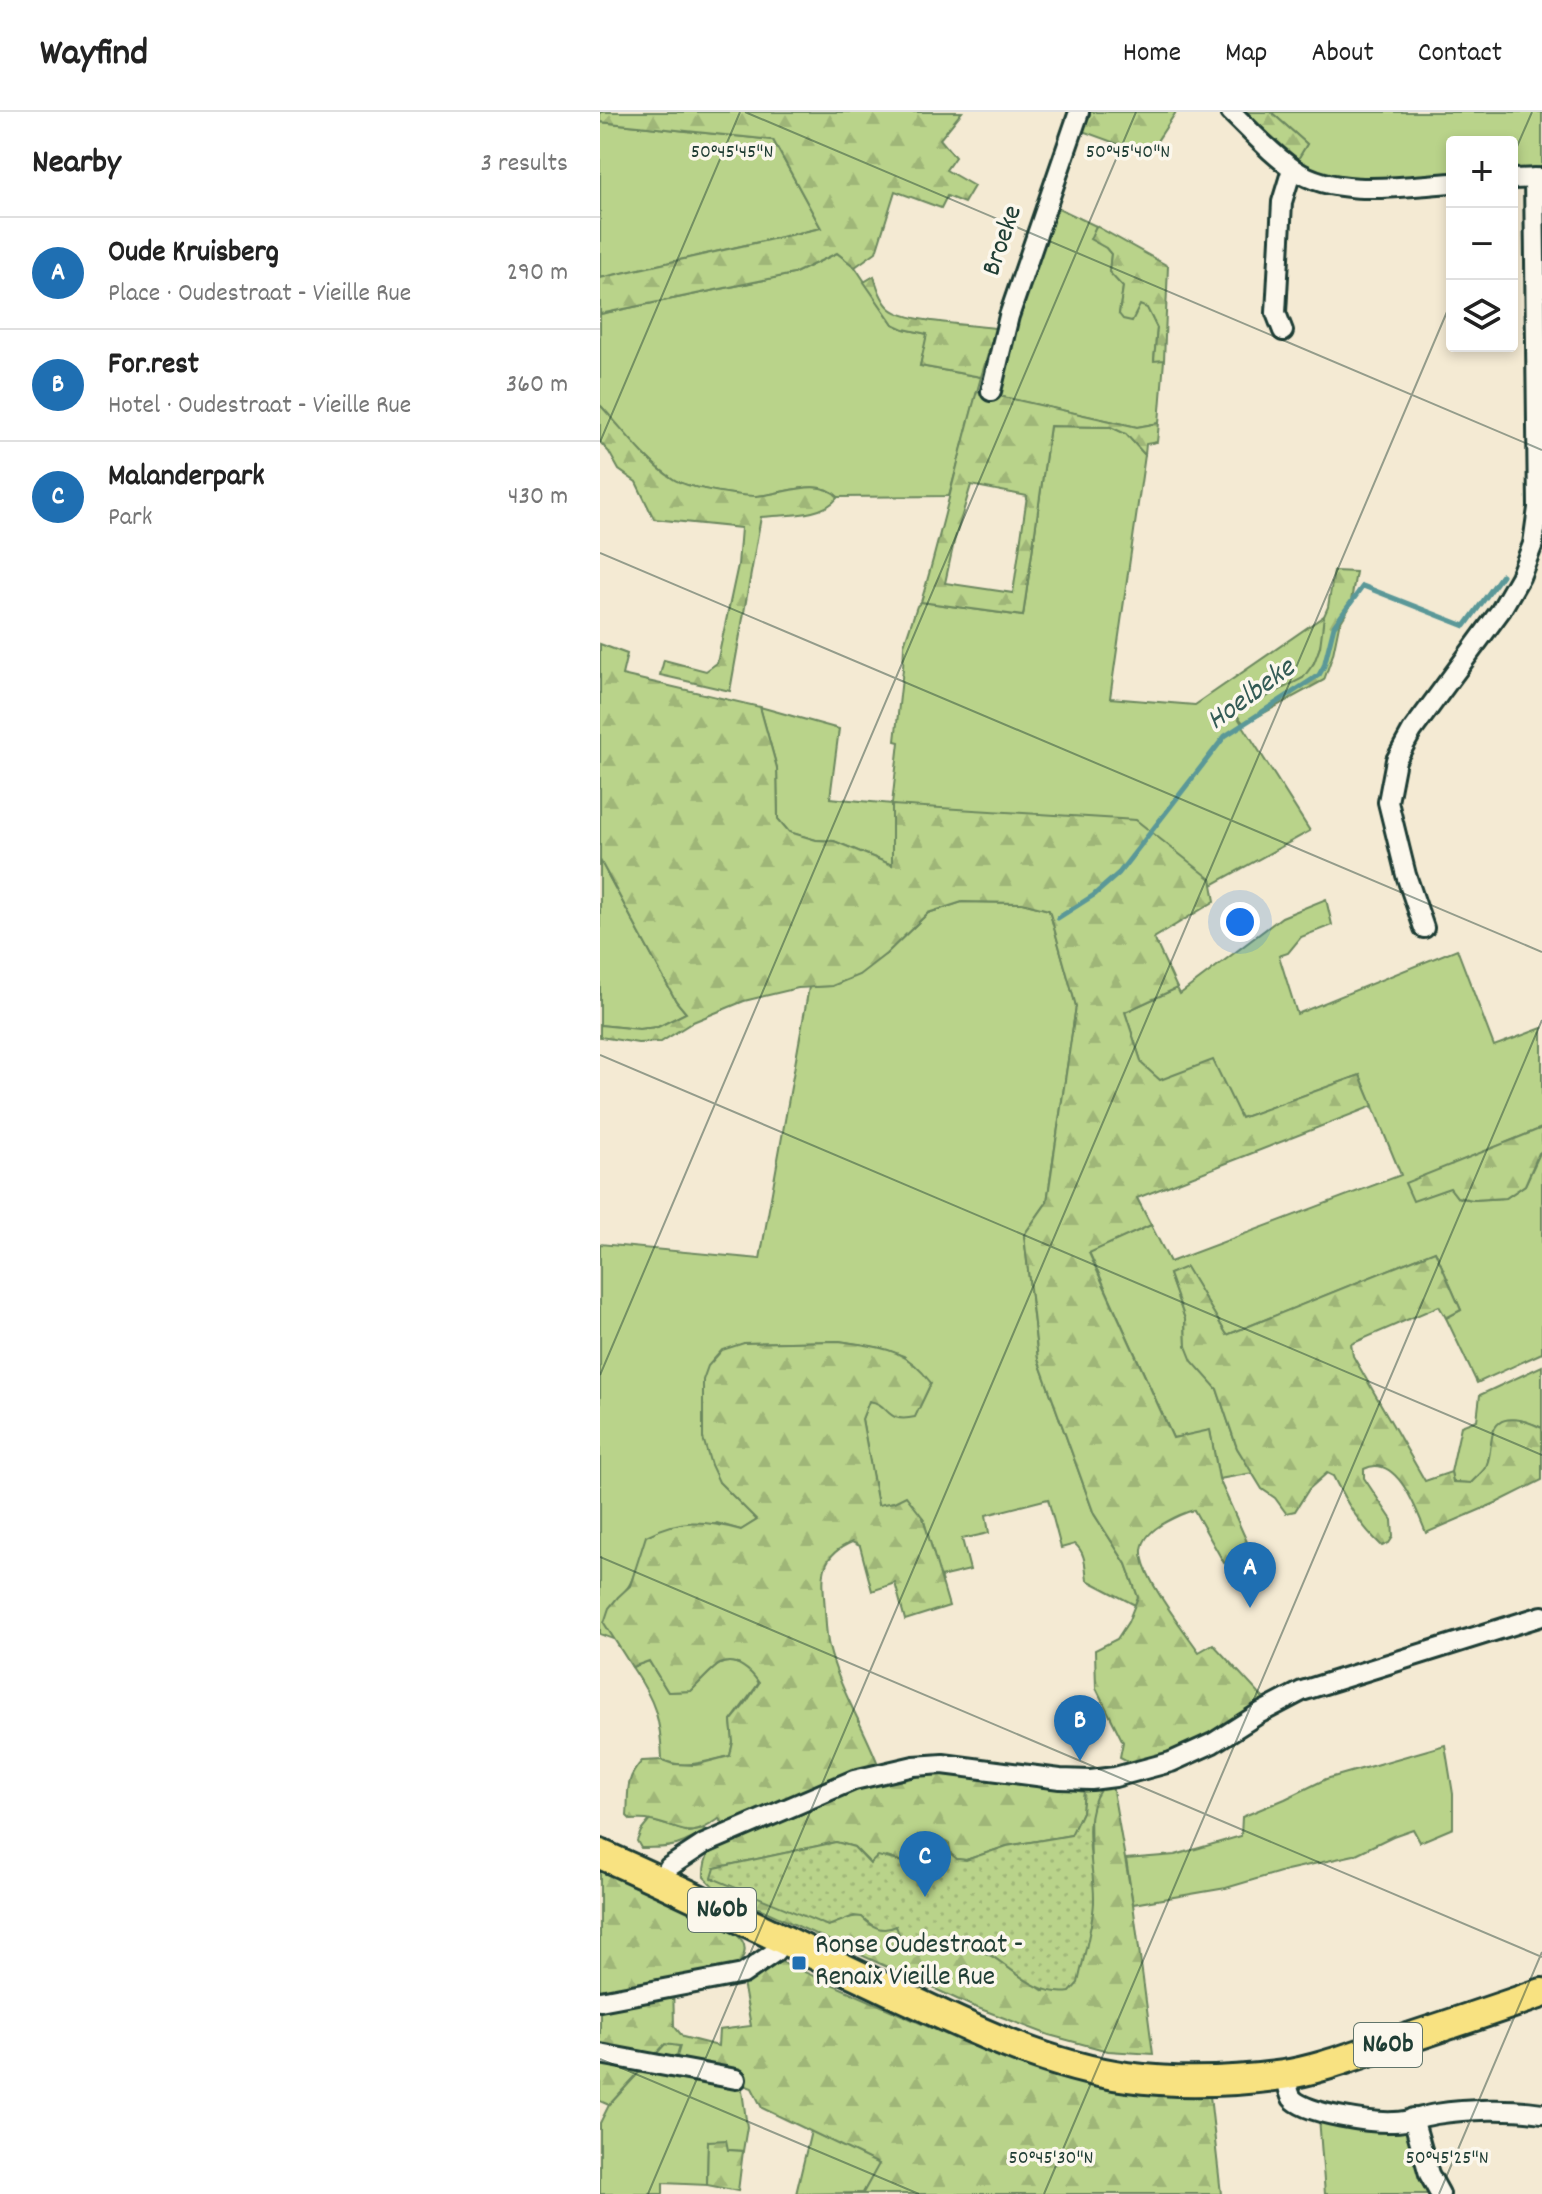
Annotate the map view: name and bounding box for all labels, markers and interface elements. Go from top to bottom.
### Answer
text: Wayfind [40,28,148,83]
text: Home [1123,35,1181,75]
text: Map [1225,35,1267,75]
text: About [1311,35,1374,75]
text: Contact [1418,35,1502,75]
map controls [1446,136,1518,352]
button: + [1446,136,1518,208]
text: 50°45'45"N [691,139,773,167]
text: 50°45'40"N [1086,139,1170,167]
text: Nearby [32,140,121,189]
text: 3 results [481,146,568,183]
street label: Broeke [973,200,1035,282]
button: − [1446,208,1518,280]
text: Oude Kruisberg [108,233,279,276]
text: A [51,255,65,292]
text: 290 m [507,255,568,292]
text: Place · Oudestraat - Vieille Rue [108,276,411,313]
button: layers [1446,280,1518,352]
text: For.rest [108,345,199,388]
text: B [52,367,64,404]
text: 360 m [506,367,568,404]
text: Hotel · Oudestraat - Vieille Rue [108,388,411,425]
text: Malanderpark [108,457,264,500]
text: C [52,479,64,516]
text: 430 m [508,479,568,516]
text: Park [108,500,152,537]
water label: Hoelbeke [1199,648,1307,743]
your location [1220,902,1260,942]
pin: A [1224,1542,1276,1608]
pin: B [1054,1695,1106,1761]
pin: C [899,1831,951,1897]
road number: N60b [688,1888,756,1932]
place label: Ronse Oudestraat - Renaix Vieille Rue [815,1927,1023,1999]
marker: Ronse Oudestraat - Renaix Vieille Rue [790,1954,808,1972]
road number: N60b [1354,2023,1422,2067]
text: 50°45'30"N [1009,2145,1093,2173]
text: 50°45'25"N [1405,2145,1489,2173]

